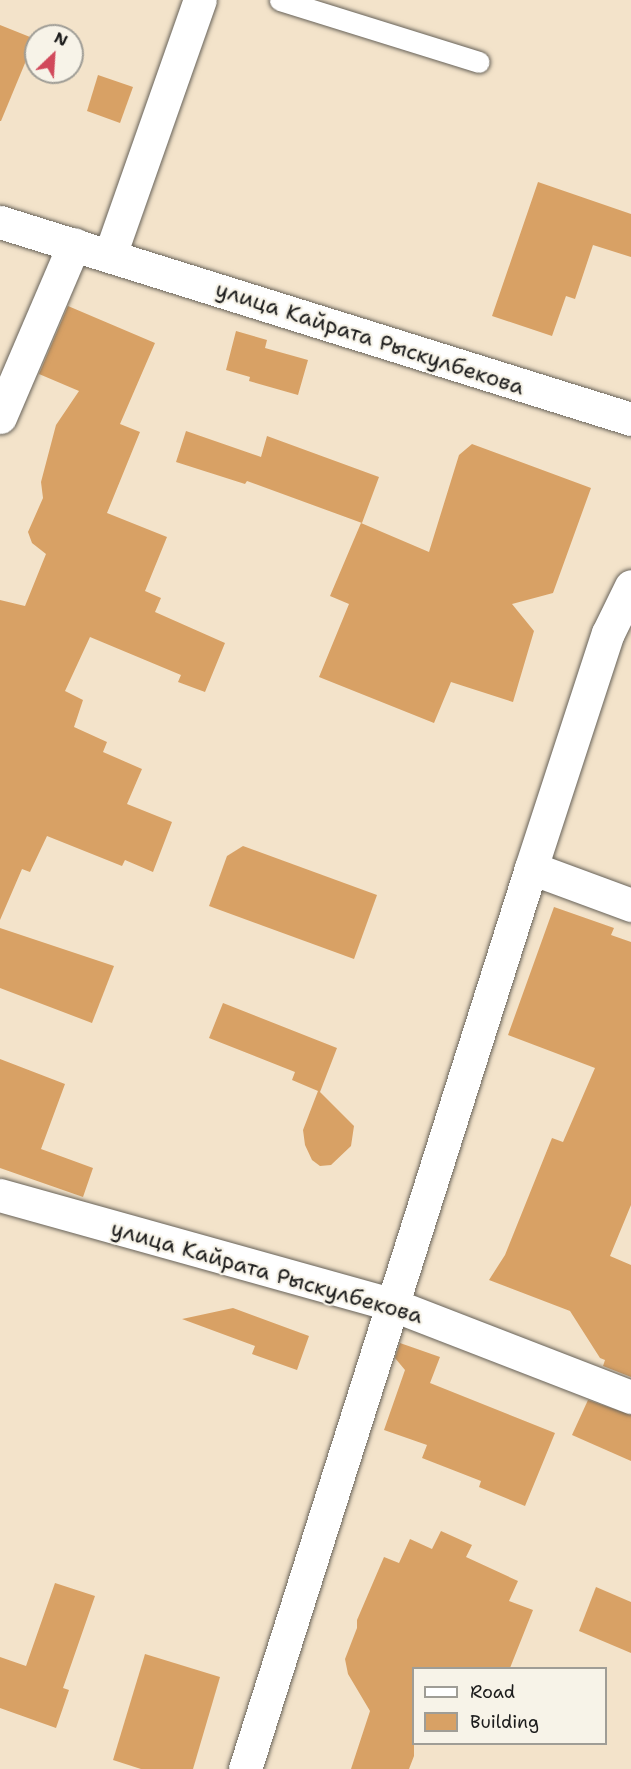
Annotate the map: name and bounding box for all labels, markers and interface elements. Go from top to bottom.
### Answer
north arrow [24,24,84,84]
text: N [51,27,71,51]
street label: улица Кайрата Рыскулбекова [212,276,528,400]
street label: улица Кайрата Рыскулбекова [108,1215,426,1329]
legend [412,1667,607,1745]
text: Road [470,1680,515,1704]
text: Building [470,1710,539,1734]

